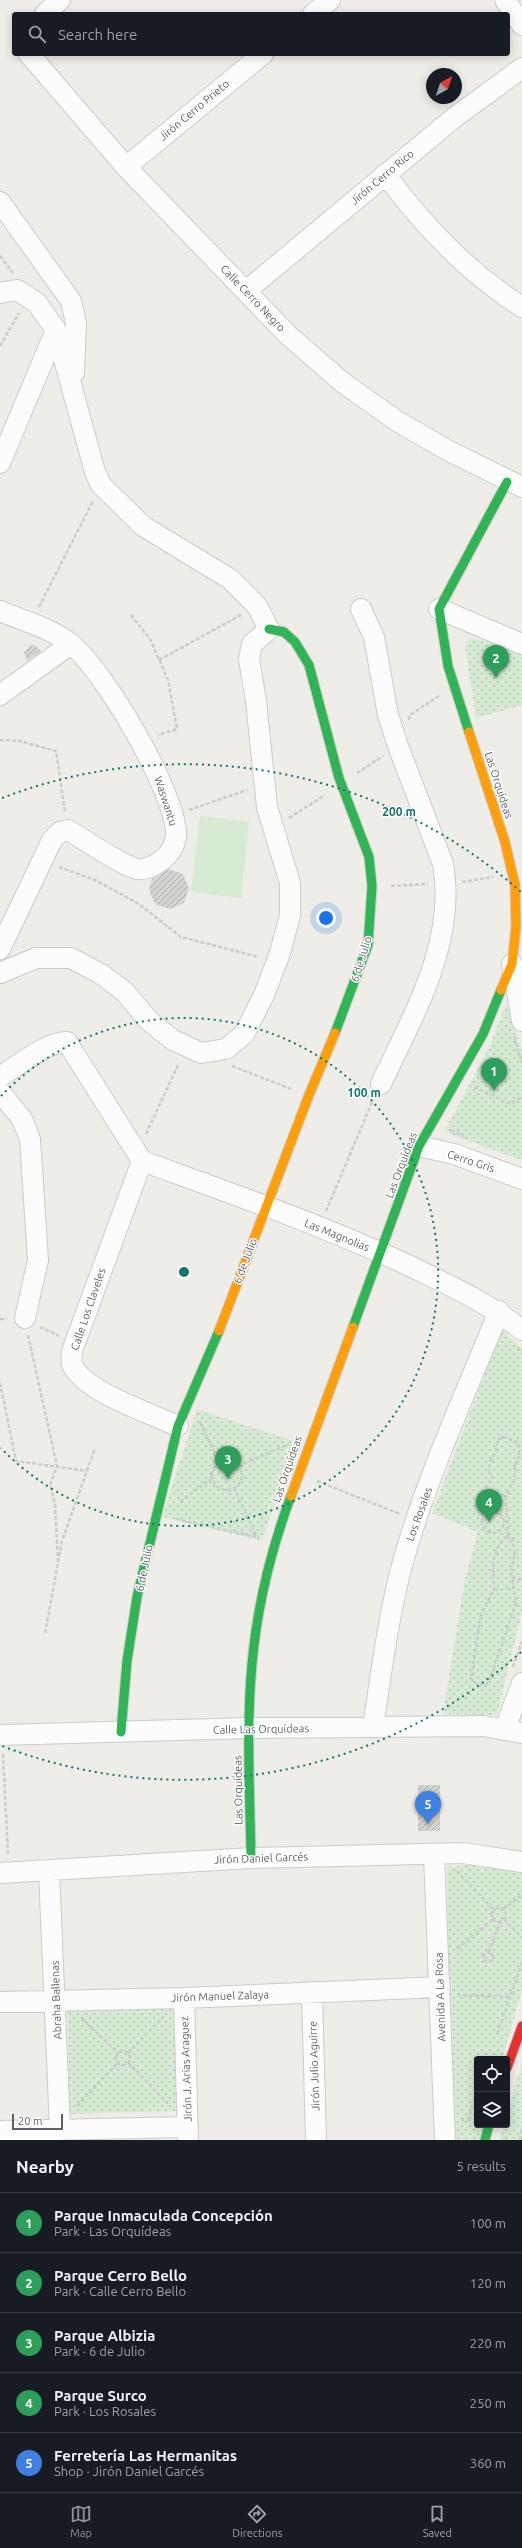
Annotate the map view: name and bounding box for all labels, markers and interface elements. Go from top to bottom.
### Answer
search box [12,12,510,56]
icon: search [26,23,48,45]
text: Search here [58,26,137,43]
north arrow [426,68,462,104]
street label: Jirón Cerro Prieto [157,77,231,143]
street label: Jirón Cerro Rico [348,147,416,207]
street label: Calle Cerro Negro [218,262,288,334]
pin: 2 [483,645,509,678]
street label: Las Orquídeas [483,750,516,820]
street label: Waswantu [152,775,180,827]
text: 200 m [382,805,416,818]
your location [316,908,336,928]
street label: 6 de Julio [348,935,374,983]
pin: 1 [481,1058,507,1091]
text: 100 m [347,1086,381,1099]
street label: Las Orquídeas [383,1130,419,1200]
street label: Cerro Gris [446,1148,496,1174]
street label: Las Magnolias [303,1217,371,1254]
street label: 6 de Julio [231,1237,259,1285]
centre of rings [177,1265,191,1279]
street label: Calle Los Claveles [68,1266,108,1352]
street label: Las Orquídeas [270,1434,304,1504]
pin: 3 [215,1446,241,1479]
street label: Los Rosales [404,1485,434,1543]
pin: 4 [476,1489,502,1522]
street label: 6 de Julio [133,1544,155,1592]
street label: Calle Las Orquídeas [213,1722,309,1736]
street label: Las Orquídeas [231,1755,245,1825]
pin: 5 [415,1791,441,1824]
street label: Jirón Daniel Garcés [214,1850,309,1866]
street label: Avenida A La Rosa [432,1952,448,2042]
street label: Abraha Ballenas [49,1960,63,2040]
street label: Jirón Manuel Zalaya [171,1988,269,2004]
street label: Jirón J. Arias Araguez [178,2016,194,2122]
street label: Jirón Julio Aguirre [306,2021,322,2111]
map controls [474,2056,510,2128]
button: locate [474,2056,510,2092]
button: layers [474,2092,510,2128]
scale bar [12,2112,63,2131]
text: 20 m [18,2115,42,2127]
text: Nearby [16,2157,74,2176]
text: 5 results [456,2159,506,2173]
text: Parque Inmaculada Concepción [54,2207,273,2224]
text: 1 [25,2216,33,2230]
text: 100 m [470,2216,506,2230]
text: Park · Las Orquídeas [54,2224,171,2238]
text: Parque Cerro Bello [54,2267,187,2284]
text: 2 [25,2276,33,2290]
text: 120 m [470,2276,506,2290]
text: Park · Calle Cerro Bello [54,2284,186,2298]
text: Parque Albizia [54,2327,155,2344]
text: 3 [25,2336,33,2350]
text: 220 m [470,2336,506,2350]
text: Park · 6 de Julio [54,2344,145,2358]
text: Parque Surco [54,2387,147,2404]
text: 4 [25,2396,33,2410]
text: 250 m [470,2396,506,2410]
text: Park · Los Rosales [54,2404,156,2418]
text: Ferretería Las Hermanitas [54,2447,237,2464]
text: 5 [25,2456,33,2470]
text: 360 m [470,2456,506,2470]
text: Shop · Jirón Daniel Garcés [54,2464,204,2478]
tab: Map [70,2503,92,2539]
tab: Directions [232,2503,282,2539]
tab: Saved [423,2503,452,2539]

